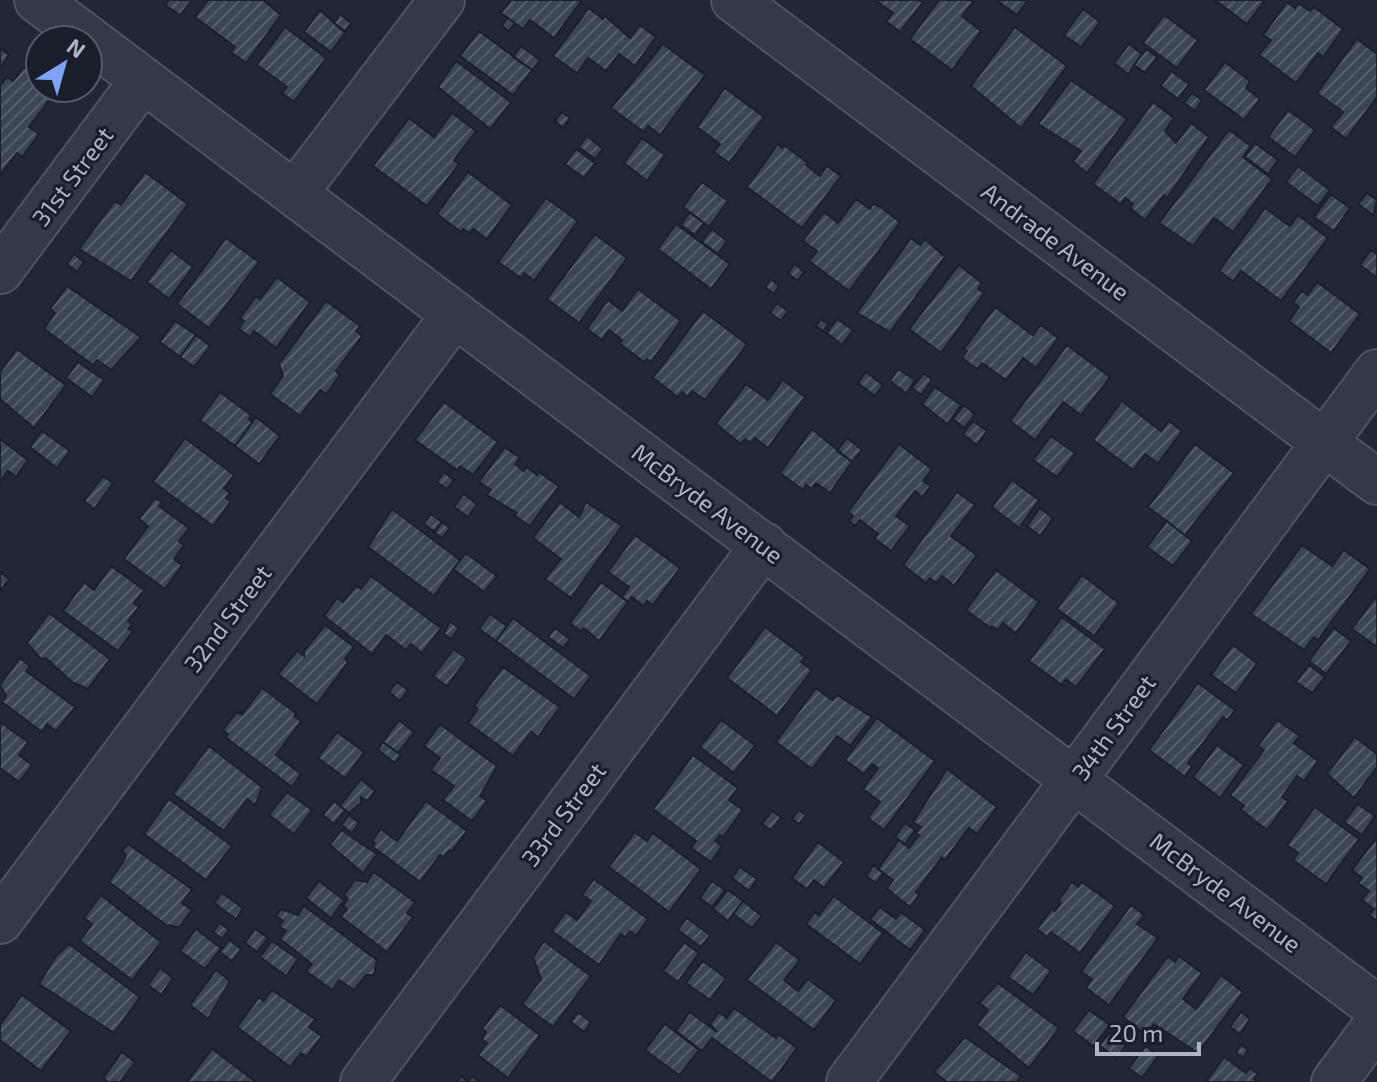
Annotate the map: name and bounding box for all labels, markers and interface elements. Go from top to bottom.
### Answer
north arrow [24,24,104,104]
text: N [62,32,91,62]
street label: 31st Street [25,121,119,231]
street label: Andrade Avenue [976,176,1136,306]
street label: McBryde Avenue [627,437,789,569]
street label: 32nd Street [177,559,277,677]
street label: 34th Street [1065,669,1161,785]
street label: 33rd Street [515,757,611,871]
street label: McBryde Avenue [1145,826,1307,958]
scale bar [1097,1006,1199,1056]
text: 20 m [1109,1018,1163,1047]

